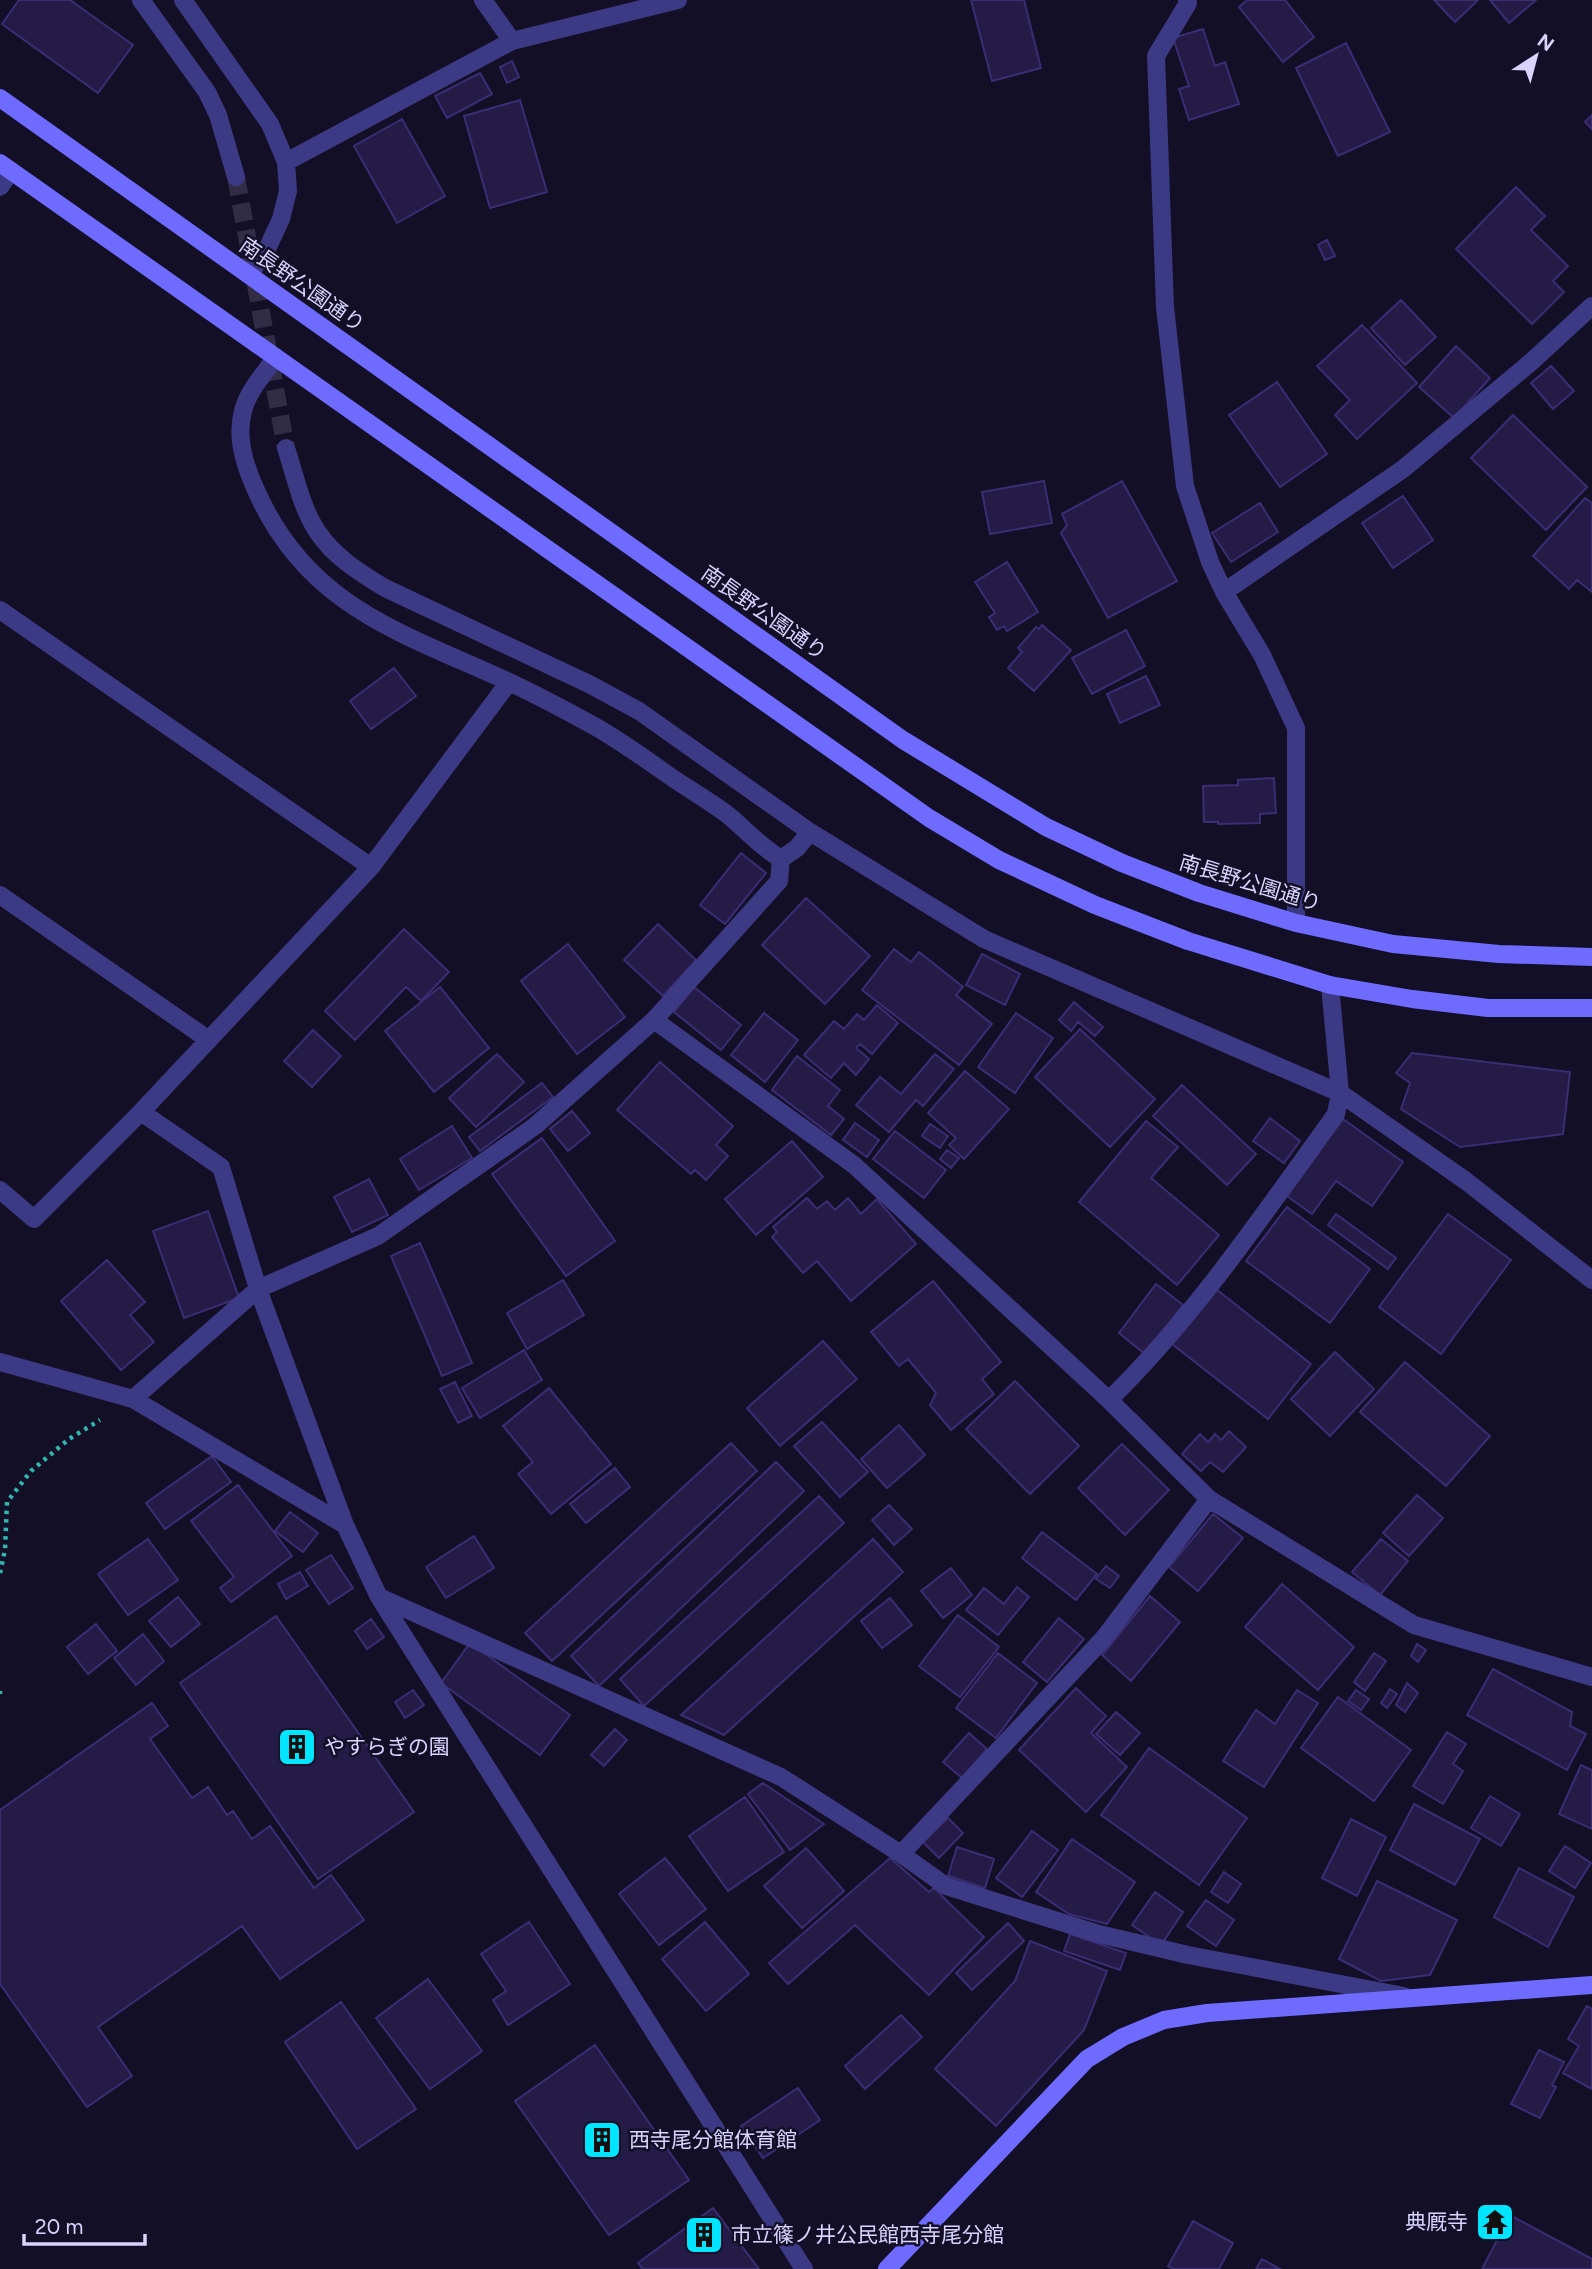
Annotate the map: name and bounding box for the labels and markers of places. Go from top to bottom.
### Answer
building icon: やすらぎの園 [276,1726,318,1768]
place label: やすらぎの園 [324,1734,450,1759]
building icon: 西寺尾分館体育館 [581,2119,623,2161]
place label: 西寺尾分館体育館 [629,2127,797,2152]
temple icon: 典厩寺 [1474,2201,1516,2243]
place label: 典厩寺 [1405,2209,1468,2234]
building icon: 市立篠ノ井公民館西寺尾分館 [683,2214,725,2256]
place label: 市立篠ノ井公民館西寺尾分館 [731,2222,1004,2247]

